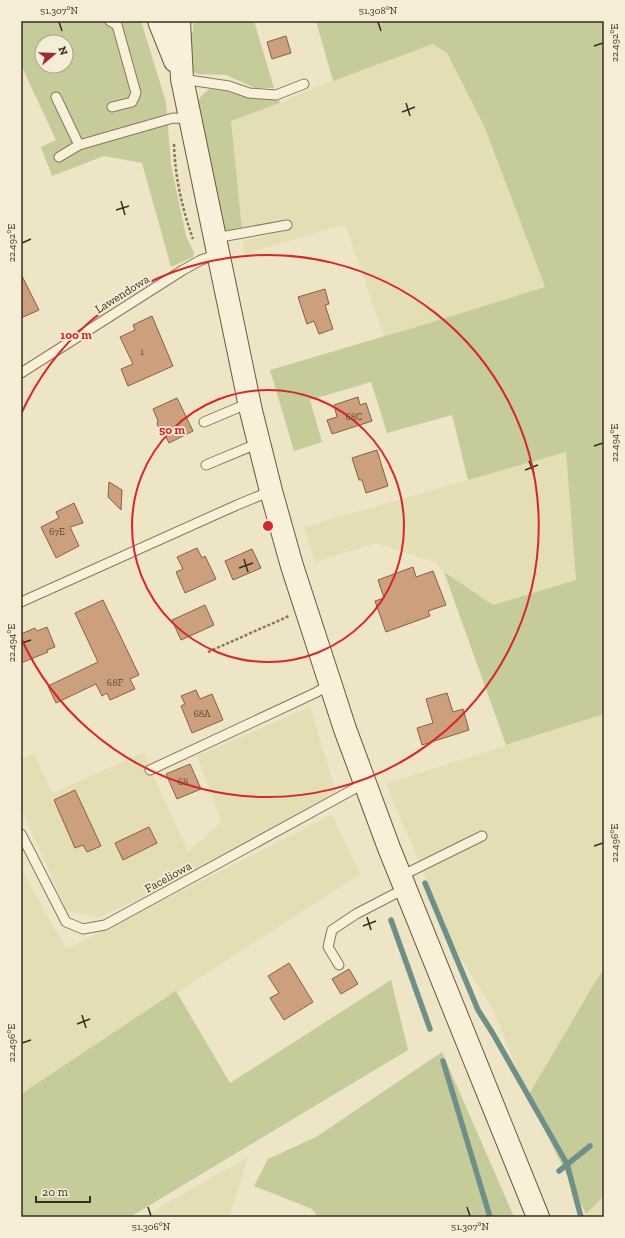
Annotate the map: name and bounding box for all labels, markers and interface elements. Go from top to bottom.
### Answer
text: 51.307°N [40,5,79,17]
text: 51.308°N [359,5,398,17]
text: 22.492°E [609,24,621,62]
north arrow [34,34,74,74]
text: N [55,45,71,58]
text: 22.492°E [6,224,18,262]
street label: Lawendowa [92,272,152,316]
text: 100 m [60,328,92,342]
house number: 1 [140,346,144,358]
house number: 68C [345,411,363,423]
text: 50 m [159,423,185,437]
text: 22.494°E [609,424,621,462]
centre of rings [261,519,275,533]
house number: 67E [49,526,65,538]
text: 22.494°E [6,624,18,662]
house number: 68F [107,677,124,689]
house number: 68A [193,708,211,720]
house number: 68 [178,776,188,788]
text: 22.496°E [609,824,621,862]
street label: Faceliowa [142,858,194,896]
text: 22.496°E [6,1024,18,1062]
scale bar [36,1178,90,1204]
text: 20 m [42,1185,69,1199]
text: 51.306°N [132,1221,171,1233]
text: 51.307°N [451,1221,490,1233]

